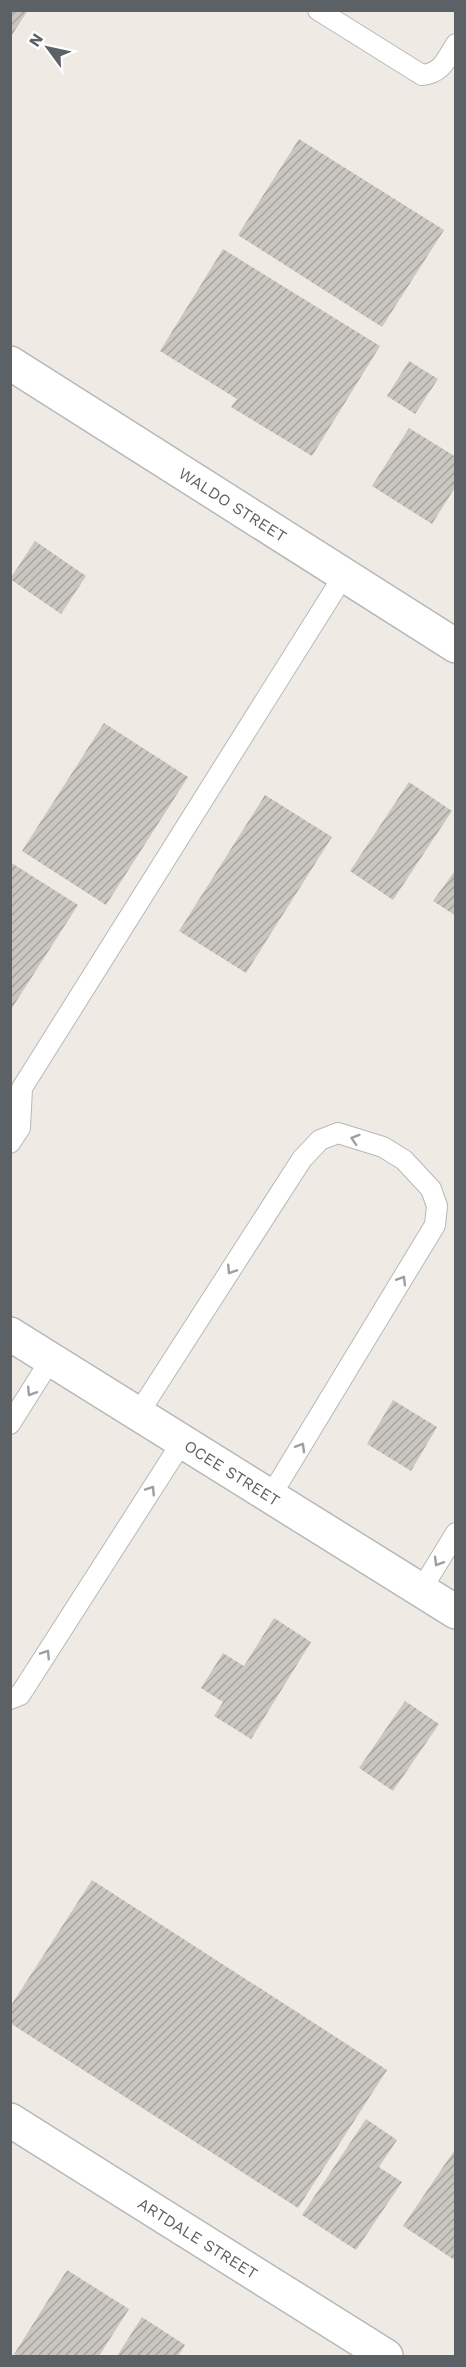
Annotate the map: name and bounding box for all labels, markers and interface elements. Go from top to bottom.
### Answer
north arrow [18,18,78,78]
text: N [25,30,47,50]
street label: WALDO STREET [175,464,290,546]
one-way arrow [350,1133,361,1146]
one-way arrow [227,1263,238,1274]
one-way arrow [394,1276,406,1286]
one-way arrow [27,1385,38,1396]
street label: OCEE STREET [181,1436,284,1510]
one-way arrow [293,1443,305,1453]
one-way arrow [144,1486,156,1496]
one-way arrow [434,1556,445,1566]
one-way arrow [39,1650,50,1661]
street label: ARTDALE STREET [134,2194,261,2283]

